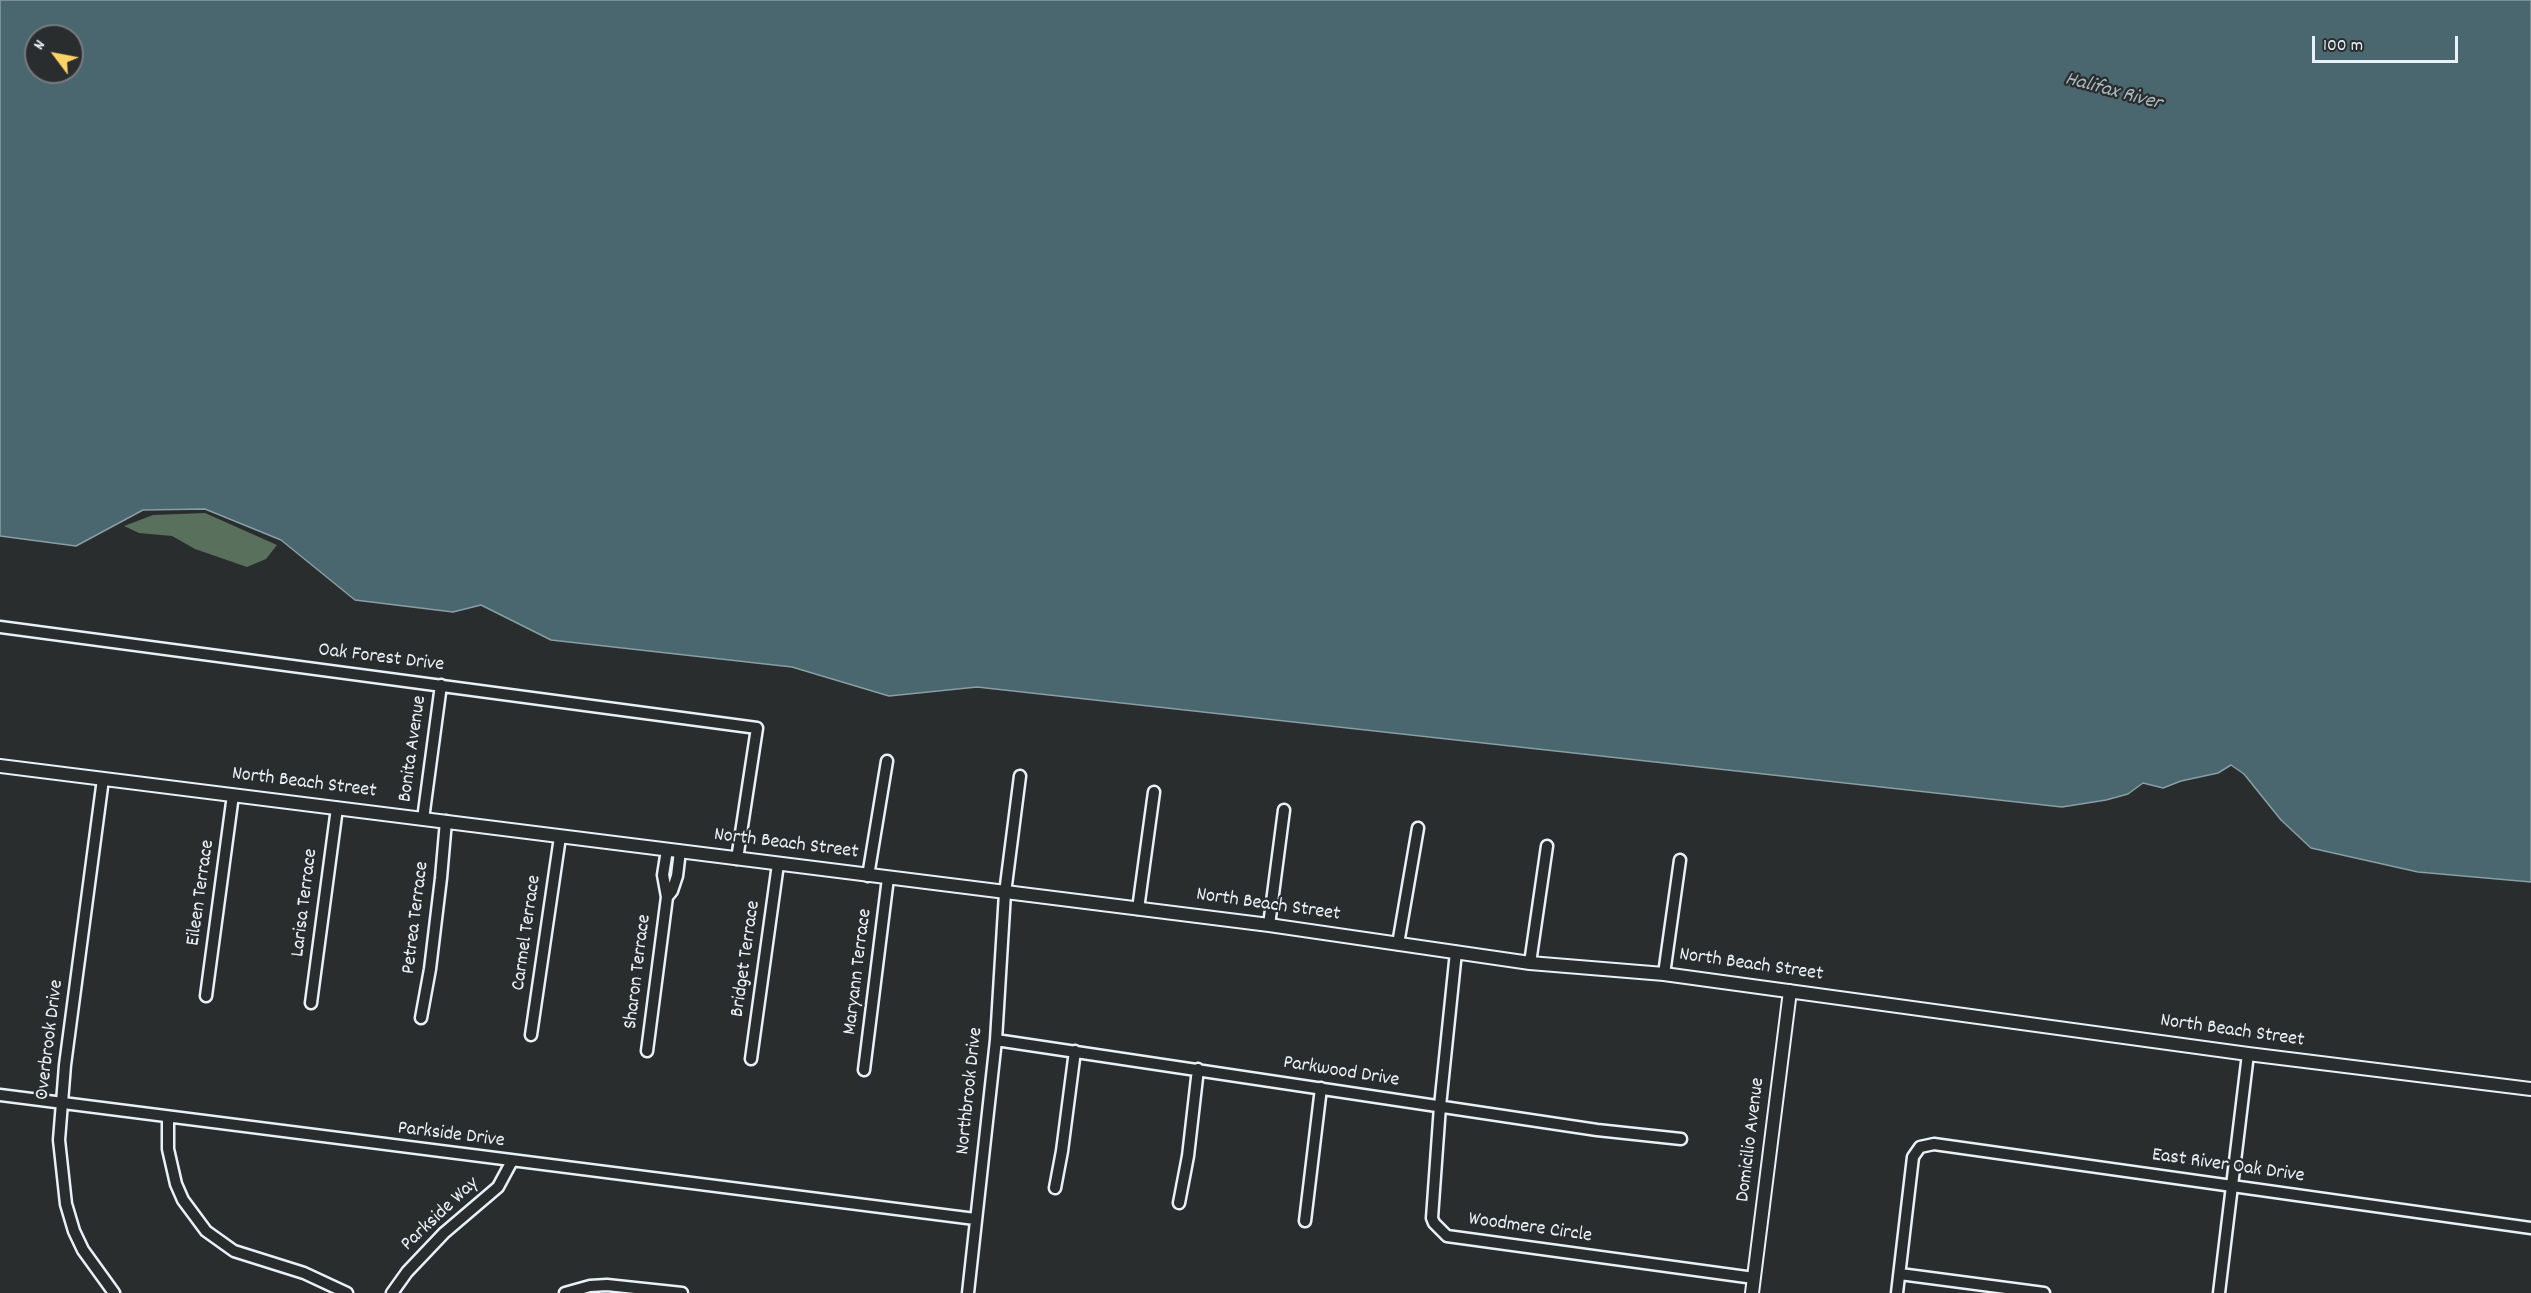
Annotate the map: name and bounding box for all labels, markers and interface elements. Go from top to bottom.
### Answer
north arrow [24,24,84,84]
scale bar [2315,24,2460,62]
text: 100 m [2323,34,2363,59]
text: N [28,36,52,55]
water label: Halifax River [2062,68,2164,118]
street label: Oak Forest Drive [317,639,445,679]
street label: Bonita Avenue [395,694,433,804]
street label: North Beach Street [230,763,378,805]
street label: North Beach Street [712,824,860,866]
street label: Eileen Terrace [183,838,221,948]
street label: Larisa Terrace [287,848,325,958]
street label: Petrea Terrace [398,860,436,976]
street label: Carmel Terrace [508,874,548,992]
street label: North Beach Street [1194,884,1342,928]
street label: Bridget Terrace [727,899,767,1019]
street label: Maryann Terrace [839,908,879,1036]
street label: Sharon Terrace [620,913,658,1031]
street label: North Beach Street [1677,944,1825,988]
street label: Overbrook Drive [32,978,70,1102]
street label: North Beach Street [2158,1010,2306,1054]
street label: Northbrook Drive [952,1026,990,1156]
street label: Parkwood Drive [1281,1052,1401,1094]
street label: Domicilio Avenue [1732,1077,1772,1203]
street label: Parkside Drive [396,1118,506,1154]
street label: East River Oak Drive [2150,1144,2306,1190]
street label: Parkside Way [397,1173,485,1257]
street label: Woodmere Circle [1467,1208,1593,1250]

